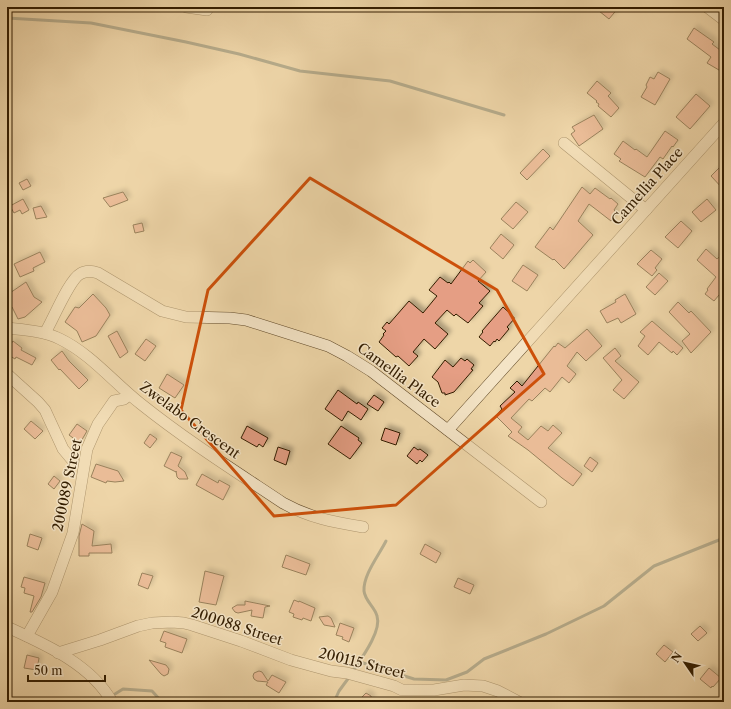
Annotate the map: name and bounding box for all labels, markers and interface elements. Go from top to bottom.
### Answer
street label: Camellia Place [607,143,687,229]
street label: Camellia Place [354,339,444,411]
street label: Zwelabo Crescent [136,378,244,462]
street label: 200089 Street [48,437,86,533]
street label: 200088 Street [189,603,285,649]
north arrow [665,643,705,683]
street label: 200115 Street [317,644,407,682]
text: N [668,649,685,665]
scale bar [28,657,105,683]
text: 50 m [34,663,63,678]

